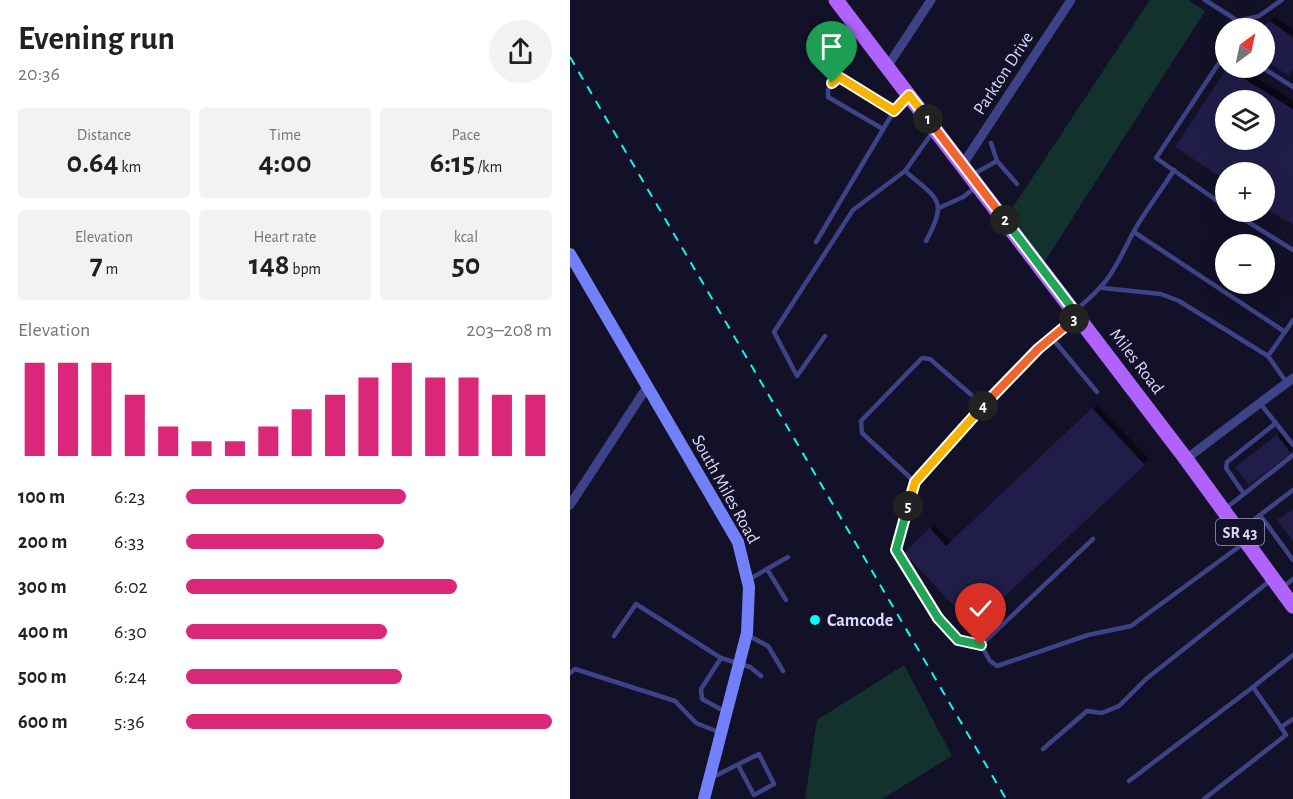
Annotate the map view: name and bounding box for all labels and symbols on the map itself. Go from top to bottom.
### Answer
north arrow [1215,18,1275,78]
pin [806,21,857,83]
street label: Parkton Drive [970,29,1037,118]
pin: 1 [913,104,943,134]
pin: 2 [990,205,1020,235]
pin: 3 [1059,304,1089,334]
street label: Miles Road [1106,326,1166,398]
pin: 4 [968,391,998,421]
street label: South Miles Road [688,432,762,547]
pin: 5 [893,491,923,521]
road number: SR 43 [1216,519,1264,545]
pin [955,583,1006,645]
place label: Camcode [827,612,893,630]
marker: Camcode [808,613,822,627]

